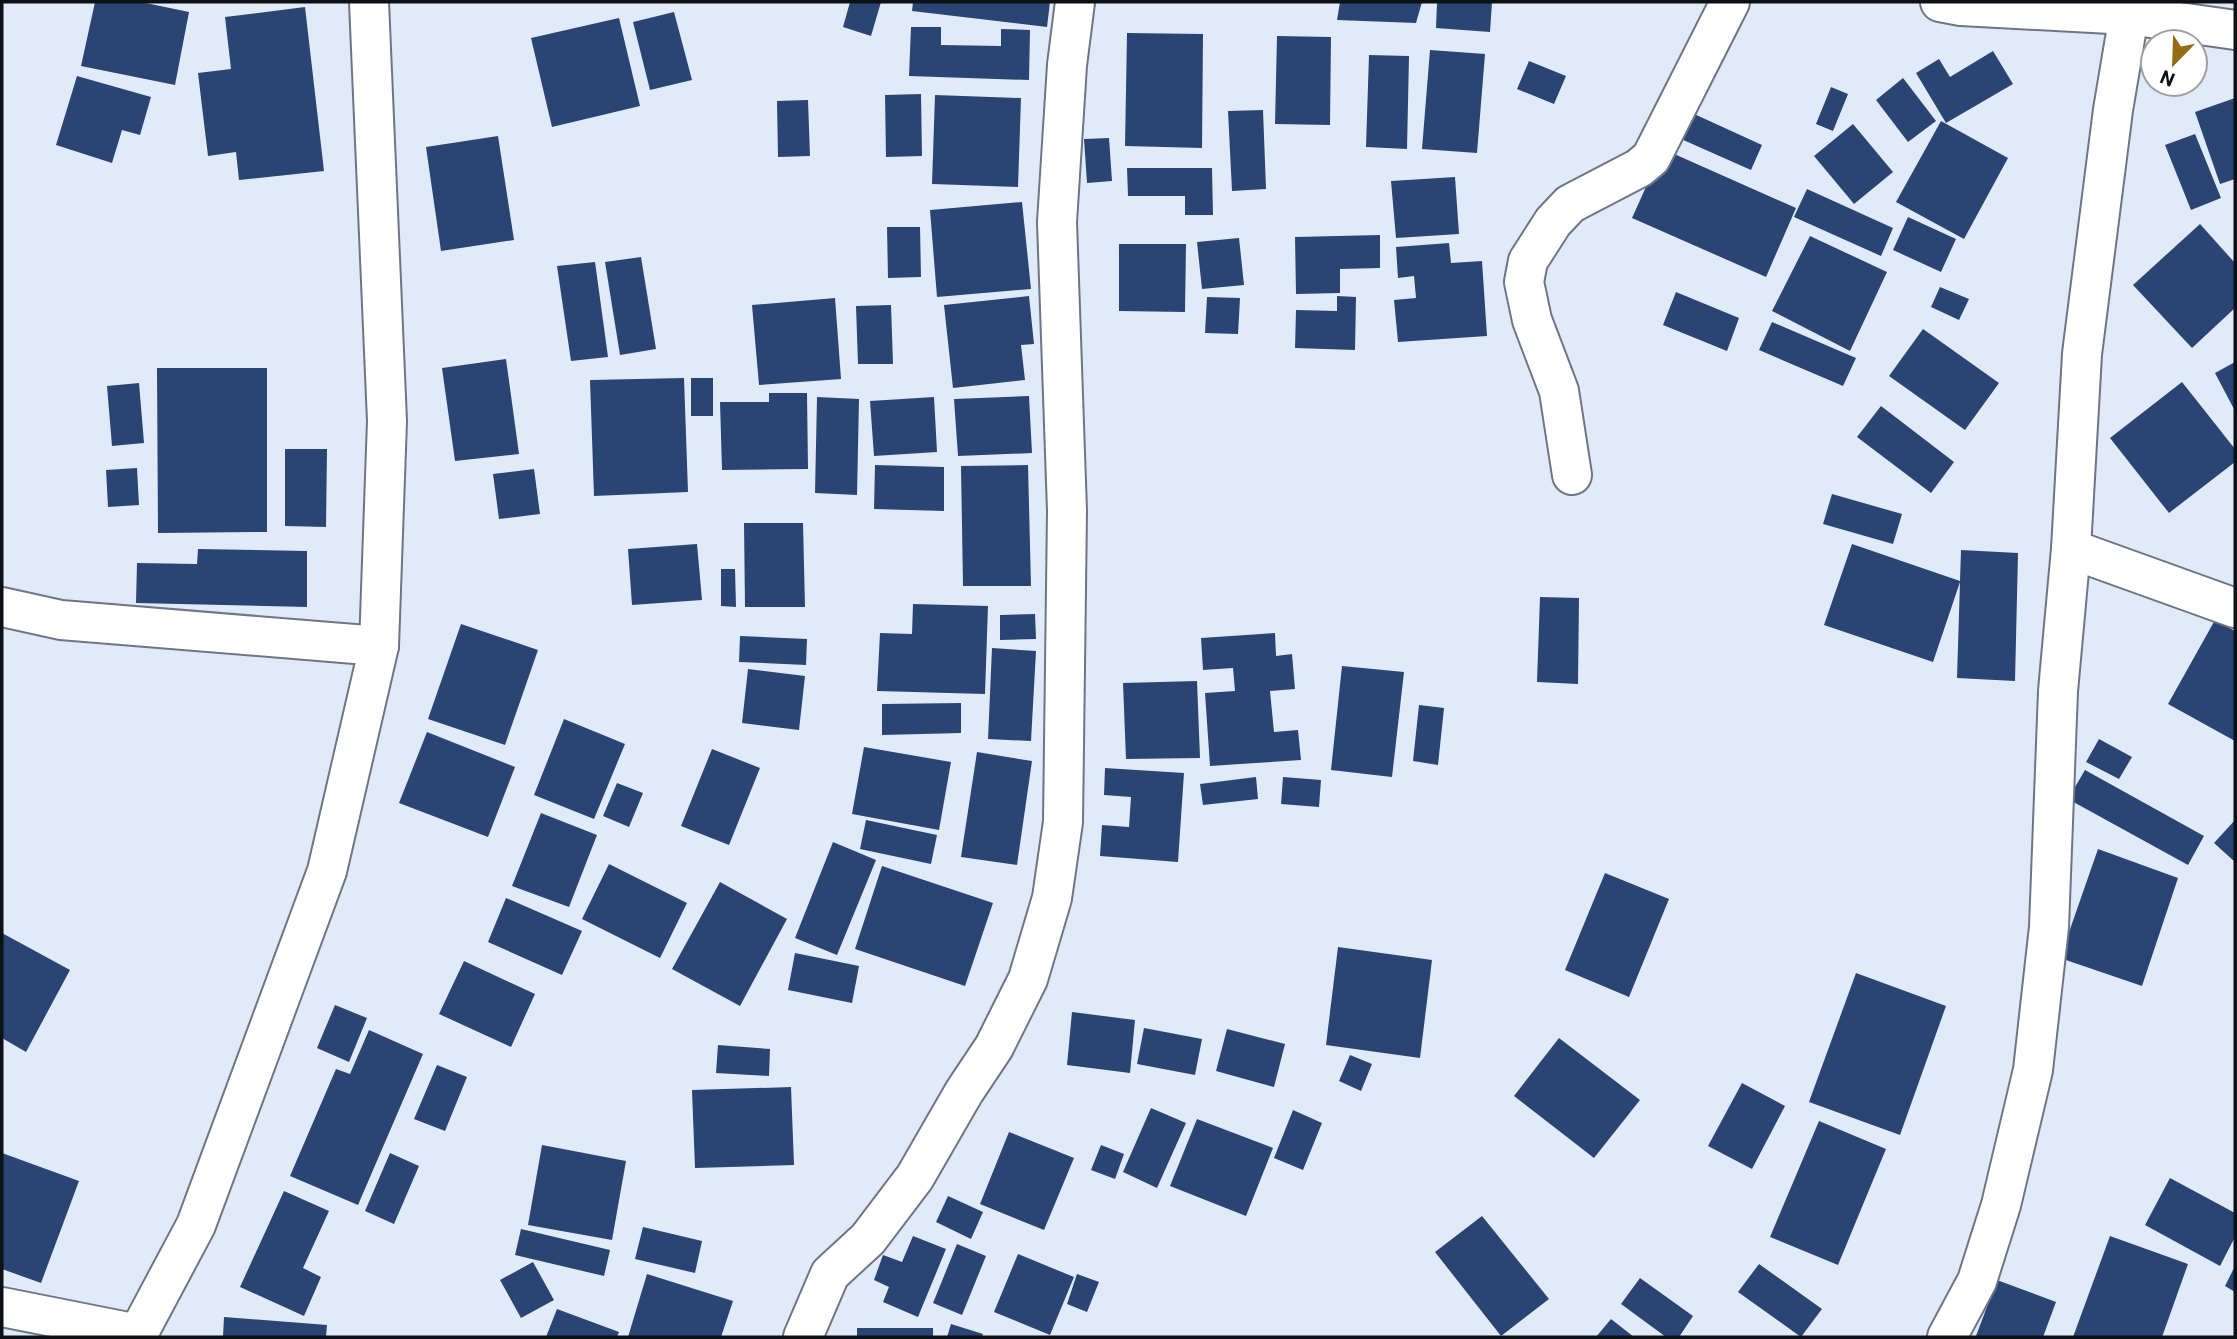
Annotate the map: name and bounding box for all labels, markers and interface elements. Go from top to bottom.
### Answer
north arrow [2139,28,2209,98]
text: N [2157,65,2178,91]

